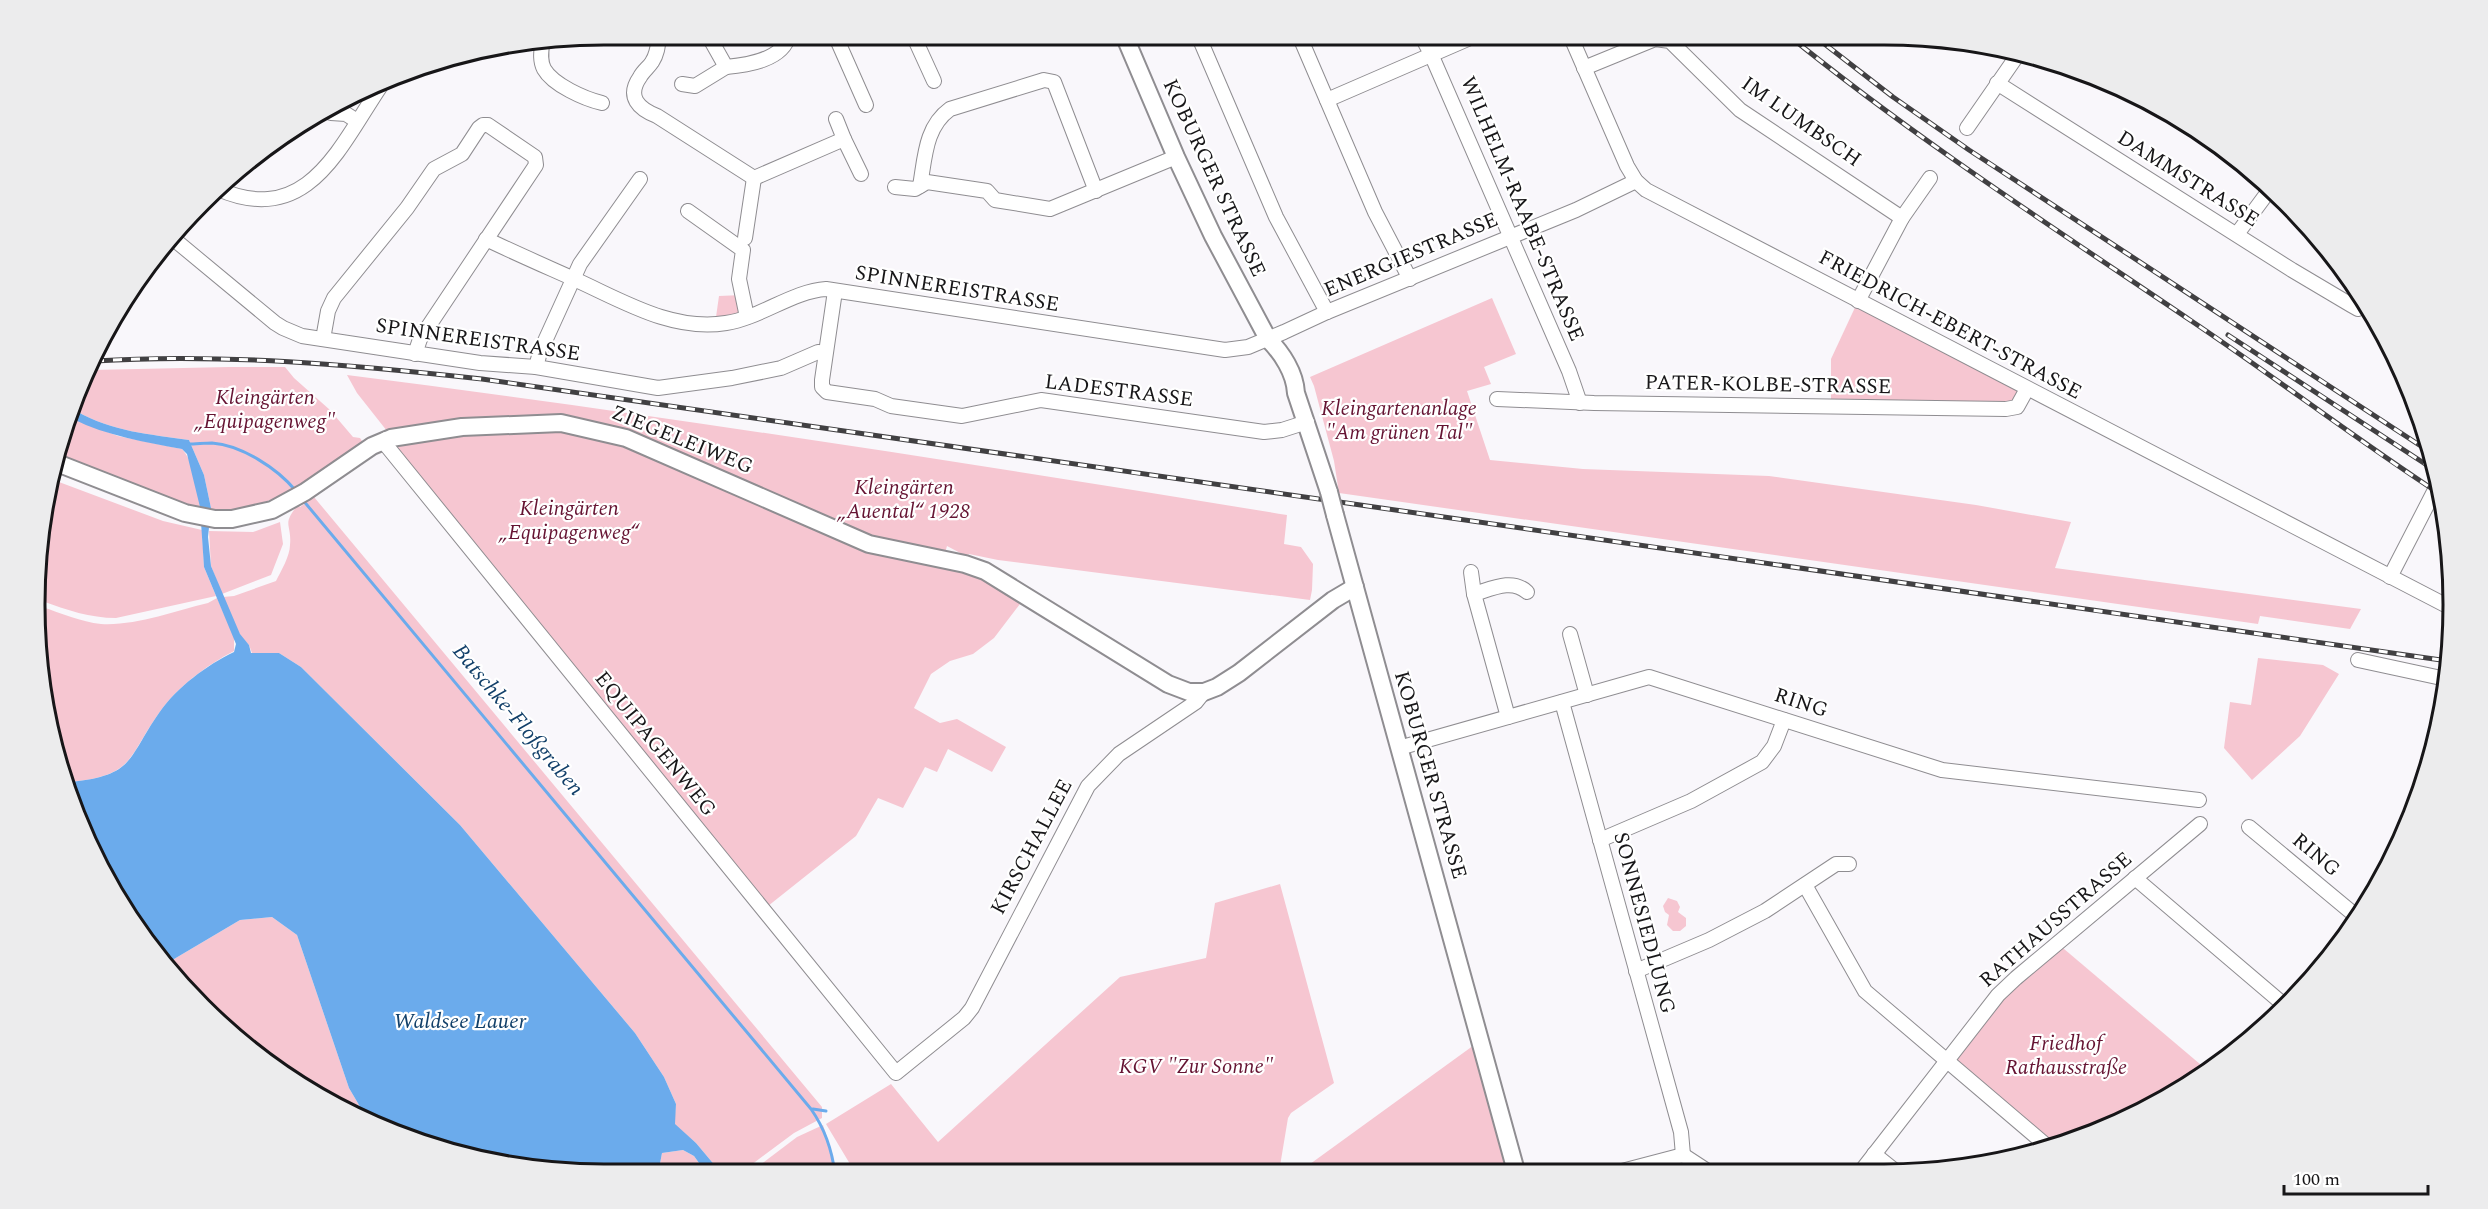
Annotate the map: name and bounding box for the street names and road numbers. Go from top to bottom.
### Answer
street label: IM LUMBSCH [1734,69,1868,175]
street label: WILHELM-RAABE-STRASSE [1452,72,1592,346]
street label: KOBURGER STRASSE [1154,74,1274,282]
street label: DAMMSTRASSE [2111,122,2265,236]
street label: ENERGIESTRASSE [1319,204,1503,306]
street label: FRIEDRICH-EBERT-STRASSE [1813,242,2087,408]
street label: SPINNEREISTRASSE [853,257,1061,321]
street label: SPINNEREISTRASSE [374,310,582,370]
street label: LADESTRASSE [1043,366,1195,416]
street label: PATER-KOLBE-STRASSE [1644,367,1892,403]
street label: ZIEGELEIWEG [606,397,758,483]
street label: EQUIPAGENWEG [586,664,724,824]
street label: KOBURGER STRASSE [1385,667,1475,883]
street label: RING [1770,679,1832,727]
street label: KIRSCHALLEE [983,773,1081,921]
street label: RING [2285,825,2347,885]
street label: SONNESIEDLUNG [1604,829,1684,1017]
street label: RATHAUSSTRASSE [1972,844,2140,996]

